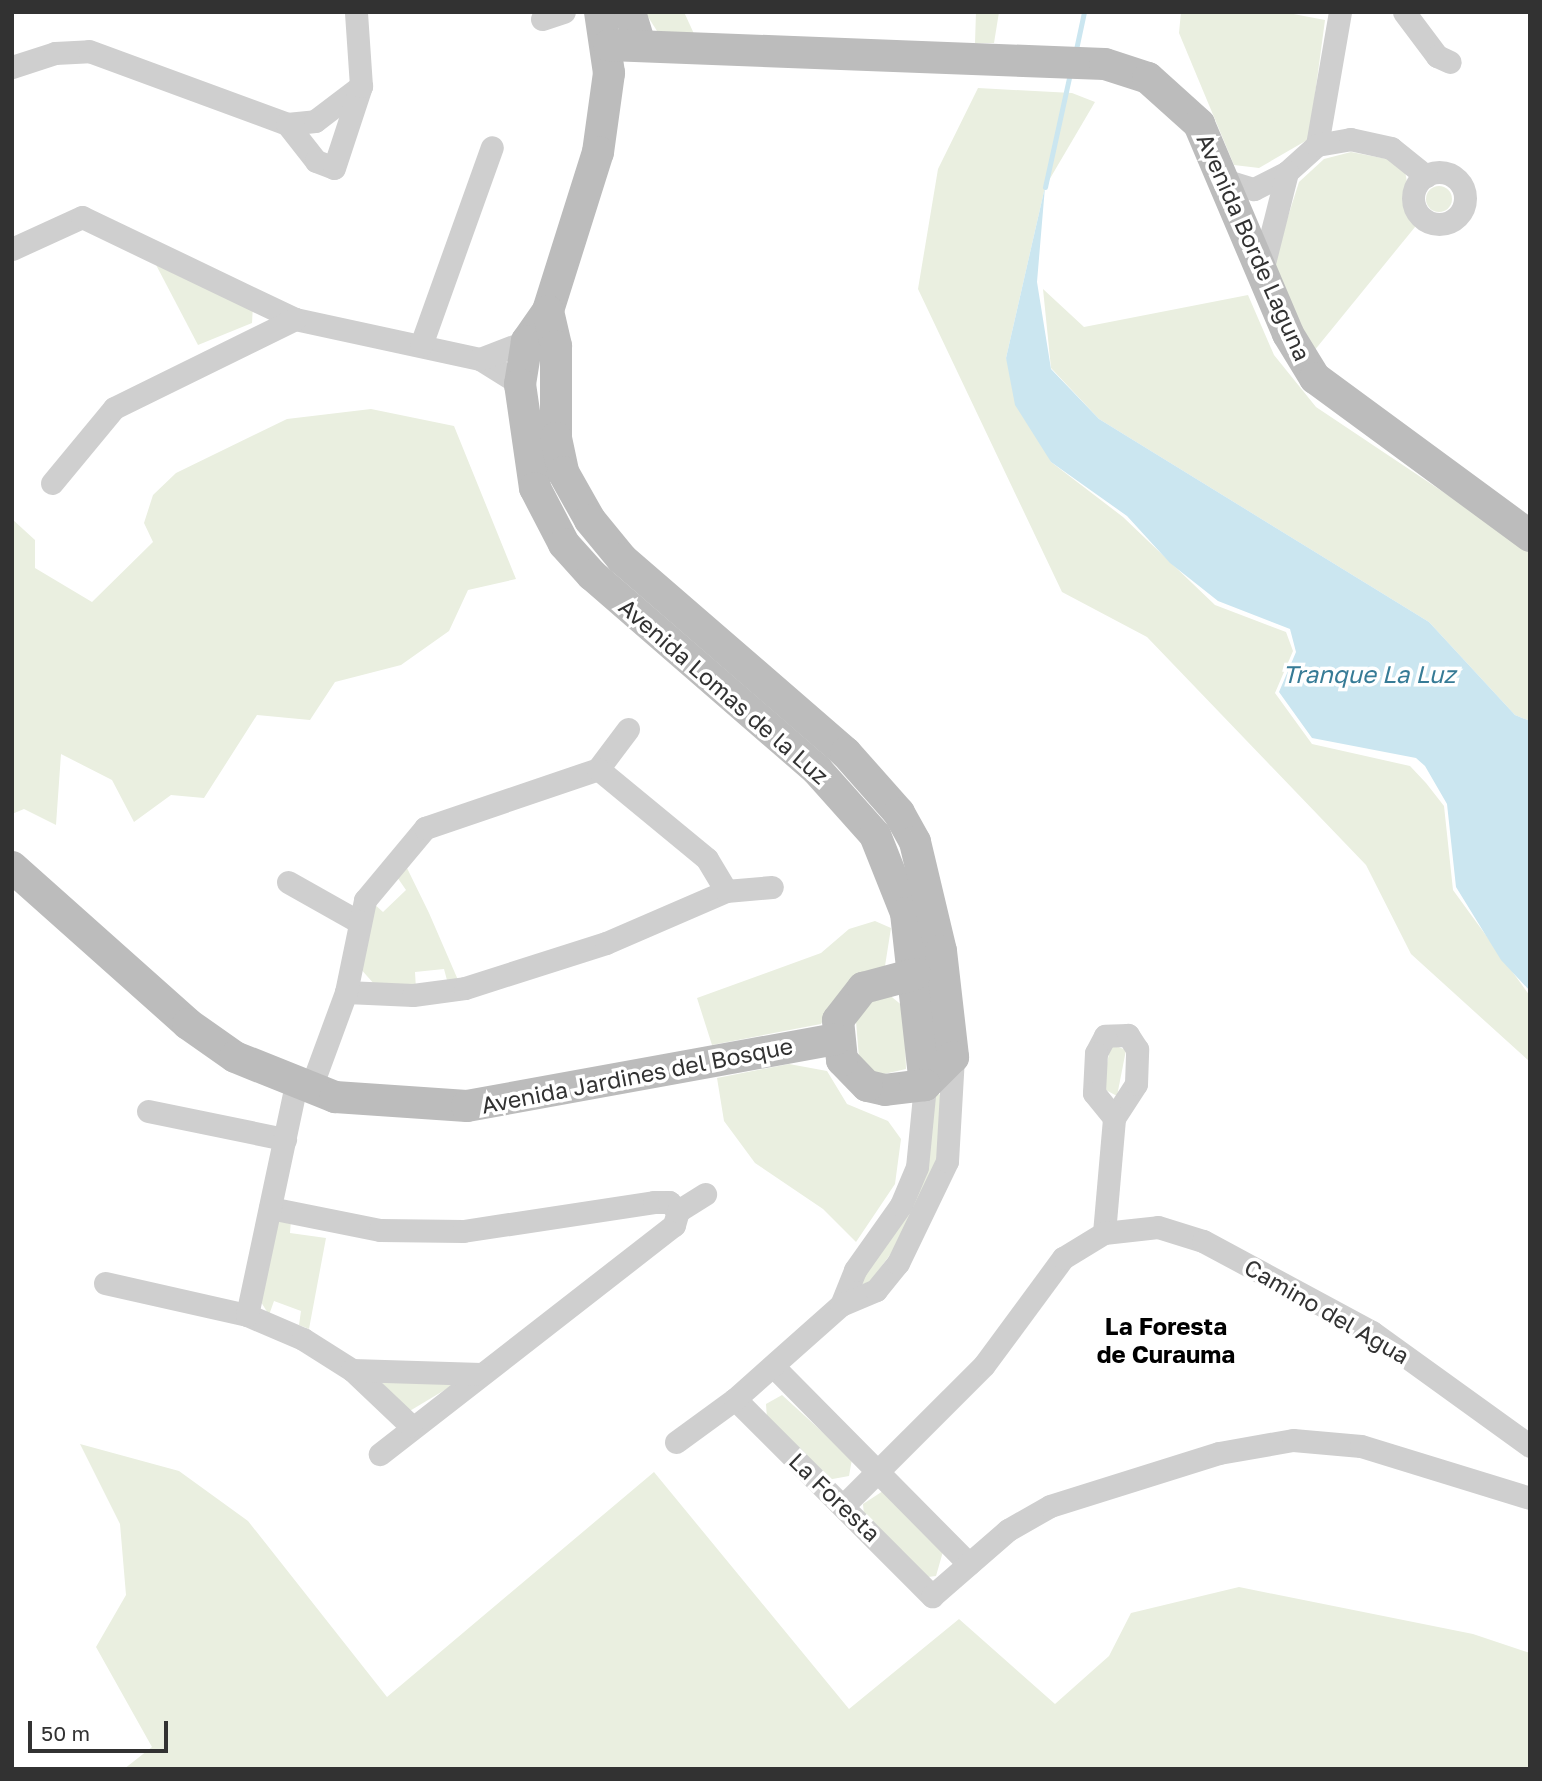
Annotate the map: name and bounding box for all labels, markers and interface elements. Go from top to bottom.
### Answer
street label: Avenida Borde Laguna [1191,129,1317,365]
street label: Avenida Lomas de la Luz [614,592,834,790]
water label: Tranque La Luz [1283,660,1455,688]
street label: Avenida Jardines del Bosque [479,1031,795,1119]
street label: Camino del Agua [1240,1253,1414,1369]
district label: La Foresta de Curauma [1097,1312,1235,1368]
street label: La Foresta [784,1447,886,1547]
scale bar [32,1708,172,1752]
text: 50 m [41,1720,90,1746]

